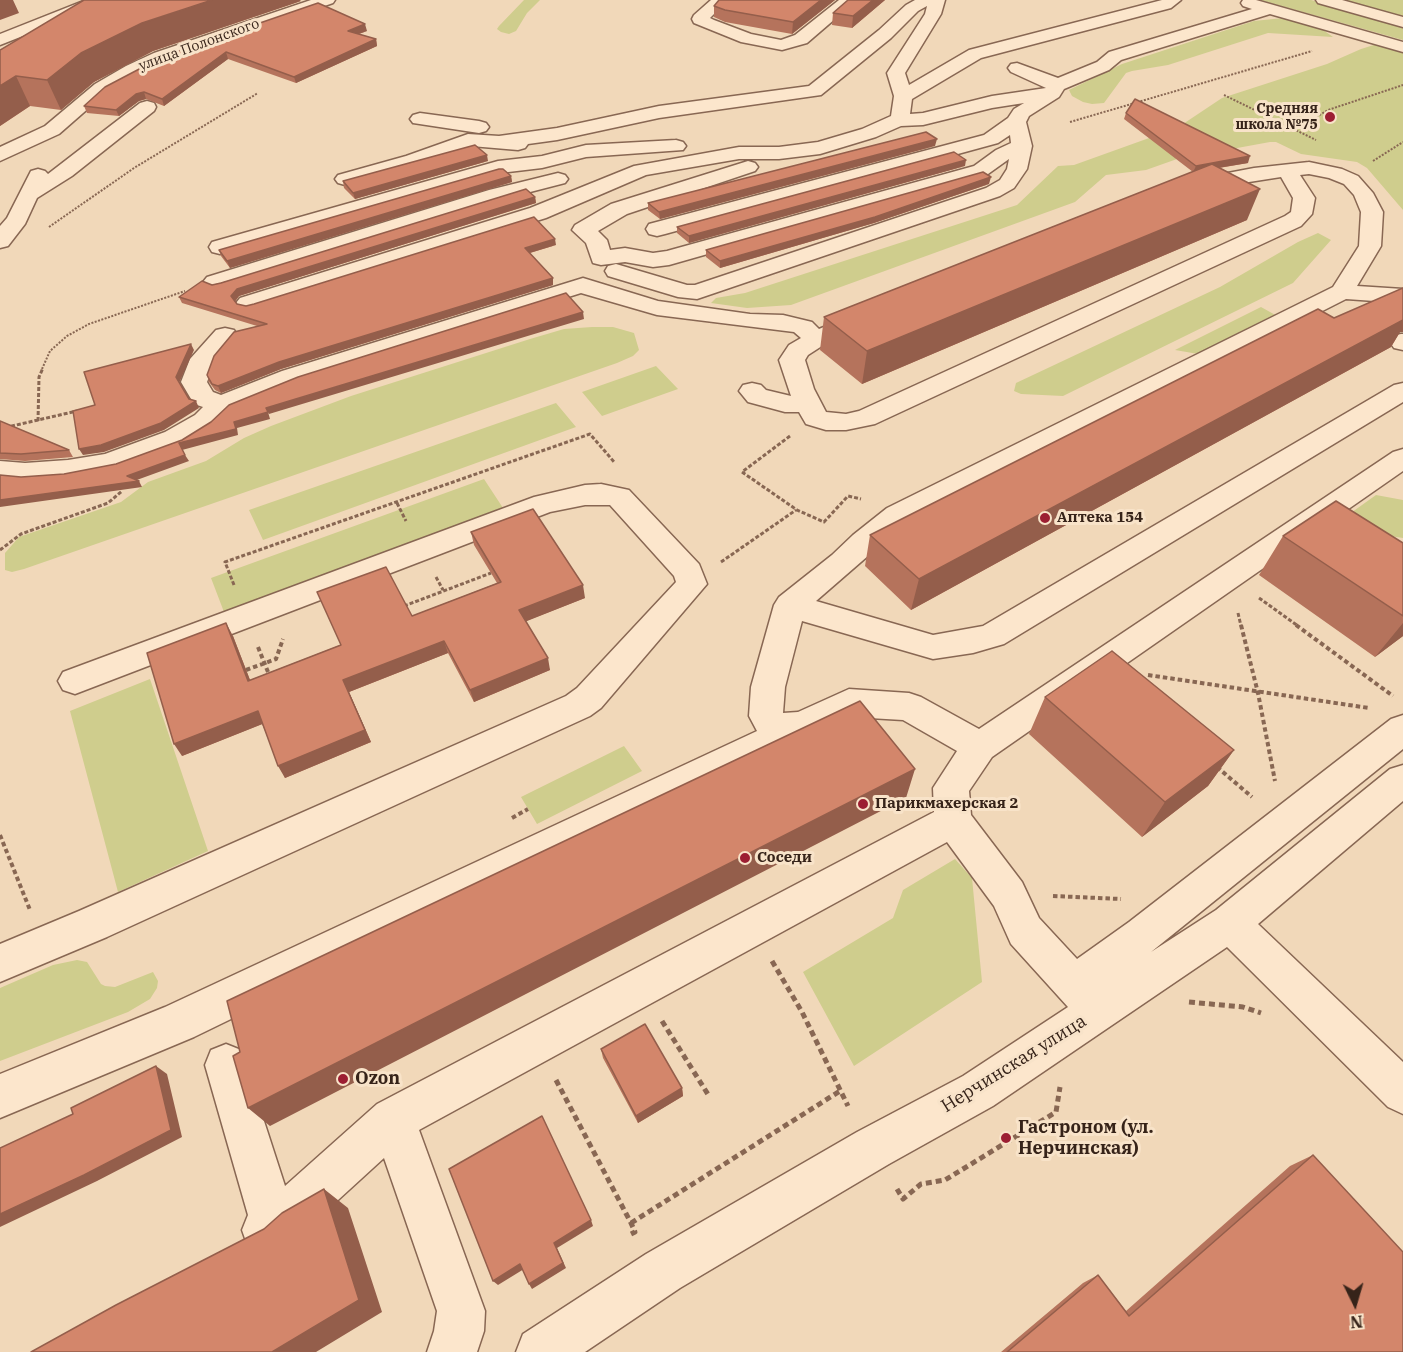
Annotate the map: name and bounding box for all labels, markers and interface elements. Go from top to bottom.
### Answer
street label: улица Полонского [136,15,262,75]
place label: Средняя школа №75 [1235,101,1318,134]
marker: Средняя школа №75 [1323,110,1337,124]
place label: Аптека 154 [1057,509,1143,527]
marker: Аптека 154 [1038,511,1052,525]
place label: Парикмахерская 2 [875,795,1018,813]
marker: Парикмахерская 2 [856,797,870,811]
place label: Соседи [757,849,812,867]
marker: Соседи [738,851,752,865]
street label: Нерчинская улица [937,1011,1091,1117]
place label: Ozon [355,1068,400,1090]
marker: Ozon [336,1072,350,1086]
place label: Гастроном (ул. Нерчинская) [1018,1117,1154,1160]
marker: Гастроном (ул. Нерчинская) [999,1131,1013,1145]
north arrow [1325,1274,1385,1334]
text: N [1349,1311,1364,1332]

